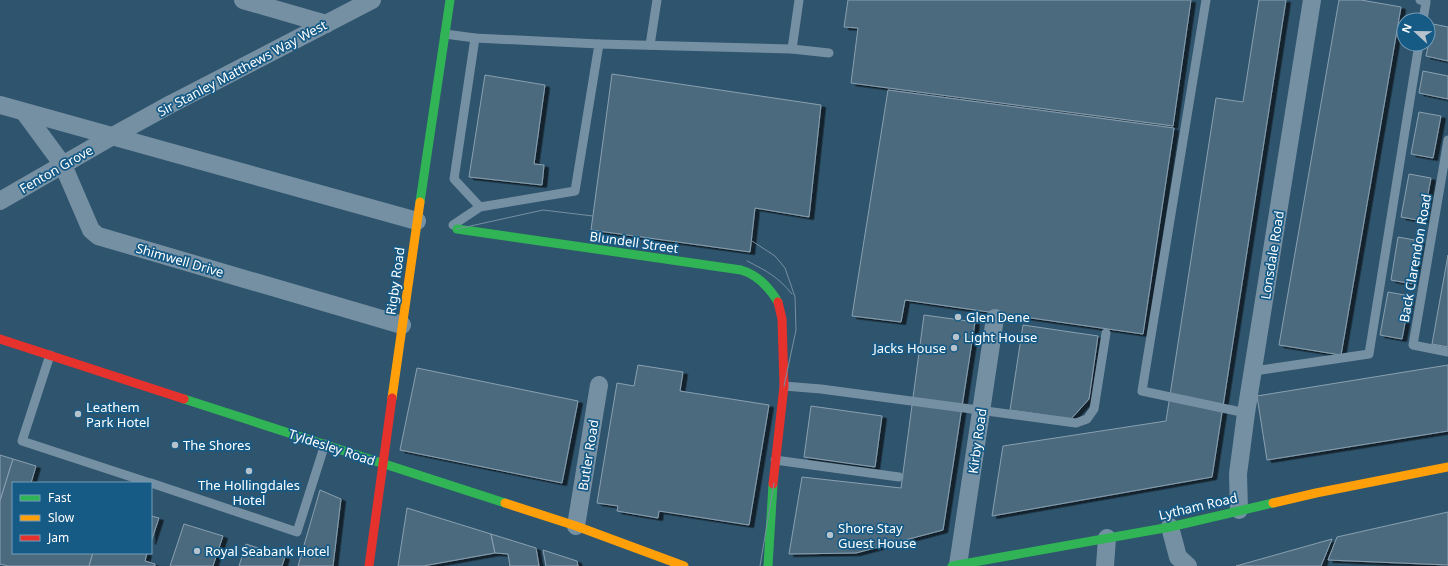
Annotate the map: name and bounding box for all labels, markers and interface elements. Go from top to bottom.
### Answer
north arrow [1396,12,1436,52]
street label: Sir Stanley Matthews Way West [154,15,330,120]
text: N [1398,21,1415,35]
street label: Fenton Grove [16,141,96,197]
street label: Back Clarendon Road [1395,192,1435,324]
street label: Lonsdale Road [1256,209,1288,301]
street label: Blundell Street [588,227,680,257]
street label: Shimwell Drive [134,239,226,281]
street label: Rigby Road [381,246,409,316]
place label: Glen Dene [966,308,1030,326]
marker: Glen Dene [953,312,963,322]
place label: Light House [964,328,1037,346]
marker: Light House [951,332,961,342]
place label: Jacks House [871,339,946,357]
marker: Jacks House [949,343,959,353]
place label: Leathem Park Hotel [86,398,150,431]
street label: Kirby Road [964,407,990,475]
marker: Leathem Park Hotel [73,409,83,419]
street label: Butler Road [573,418,603,492]
street label: Tyldesley Road [286,425,378,469]
place label: The Shores [183,436,251,454]
marker: The Shores [170,440,180,450]
marker: The Hollingdales Hotel [244,466,254,476]
place label: The Hollingdales Hotel [198,476,300,509]
legend [12,482,152,554]
street label: Lytham Road [1157,488,1239,524]
text: Fast [48,489,72,506]
text: Slow [48,509,75,526]
place label: Shore Stay Guest House [838,519,916,552]
text: Jam [47,529,69,546]
marker: Shore Stay Guest House [825,530,835,540]
place label: Royal Seabank Hotel [205,542,330,560]
marker: Royal Seabank Hotel [192,546,202,556]

